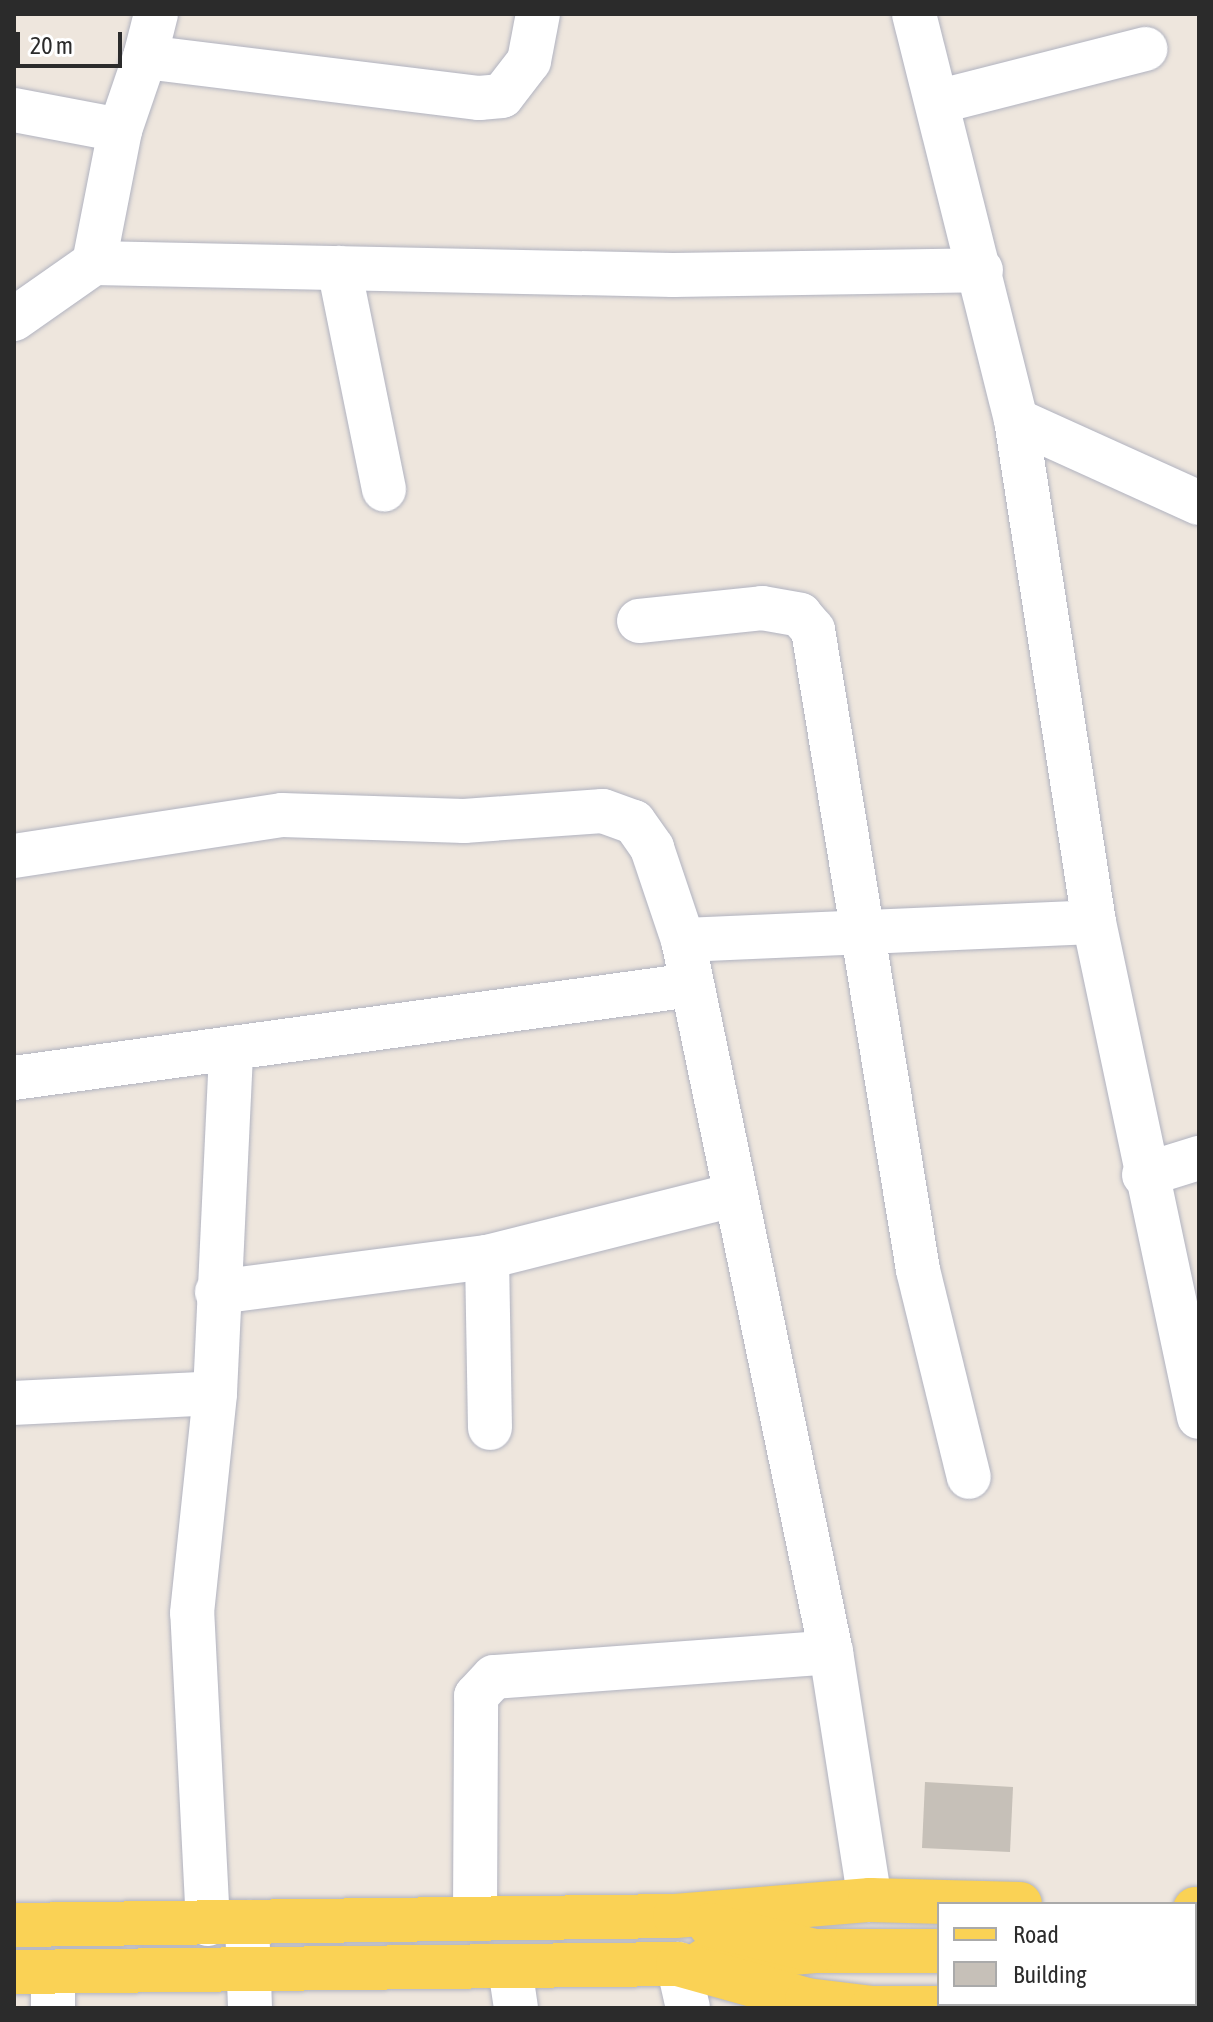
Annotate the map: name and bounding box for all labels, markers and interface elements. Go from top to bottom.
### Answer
scale bar [20,16,126,66]
text: 20 m [30,32,73,59]
legend [937,1902,1197,2006]
text: Road [1013,1921,1059,1948]
text: Building [1013,1961,1086,1988]

